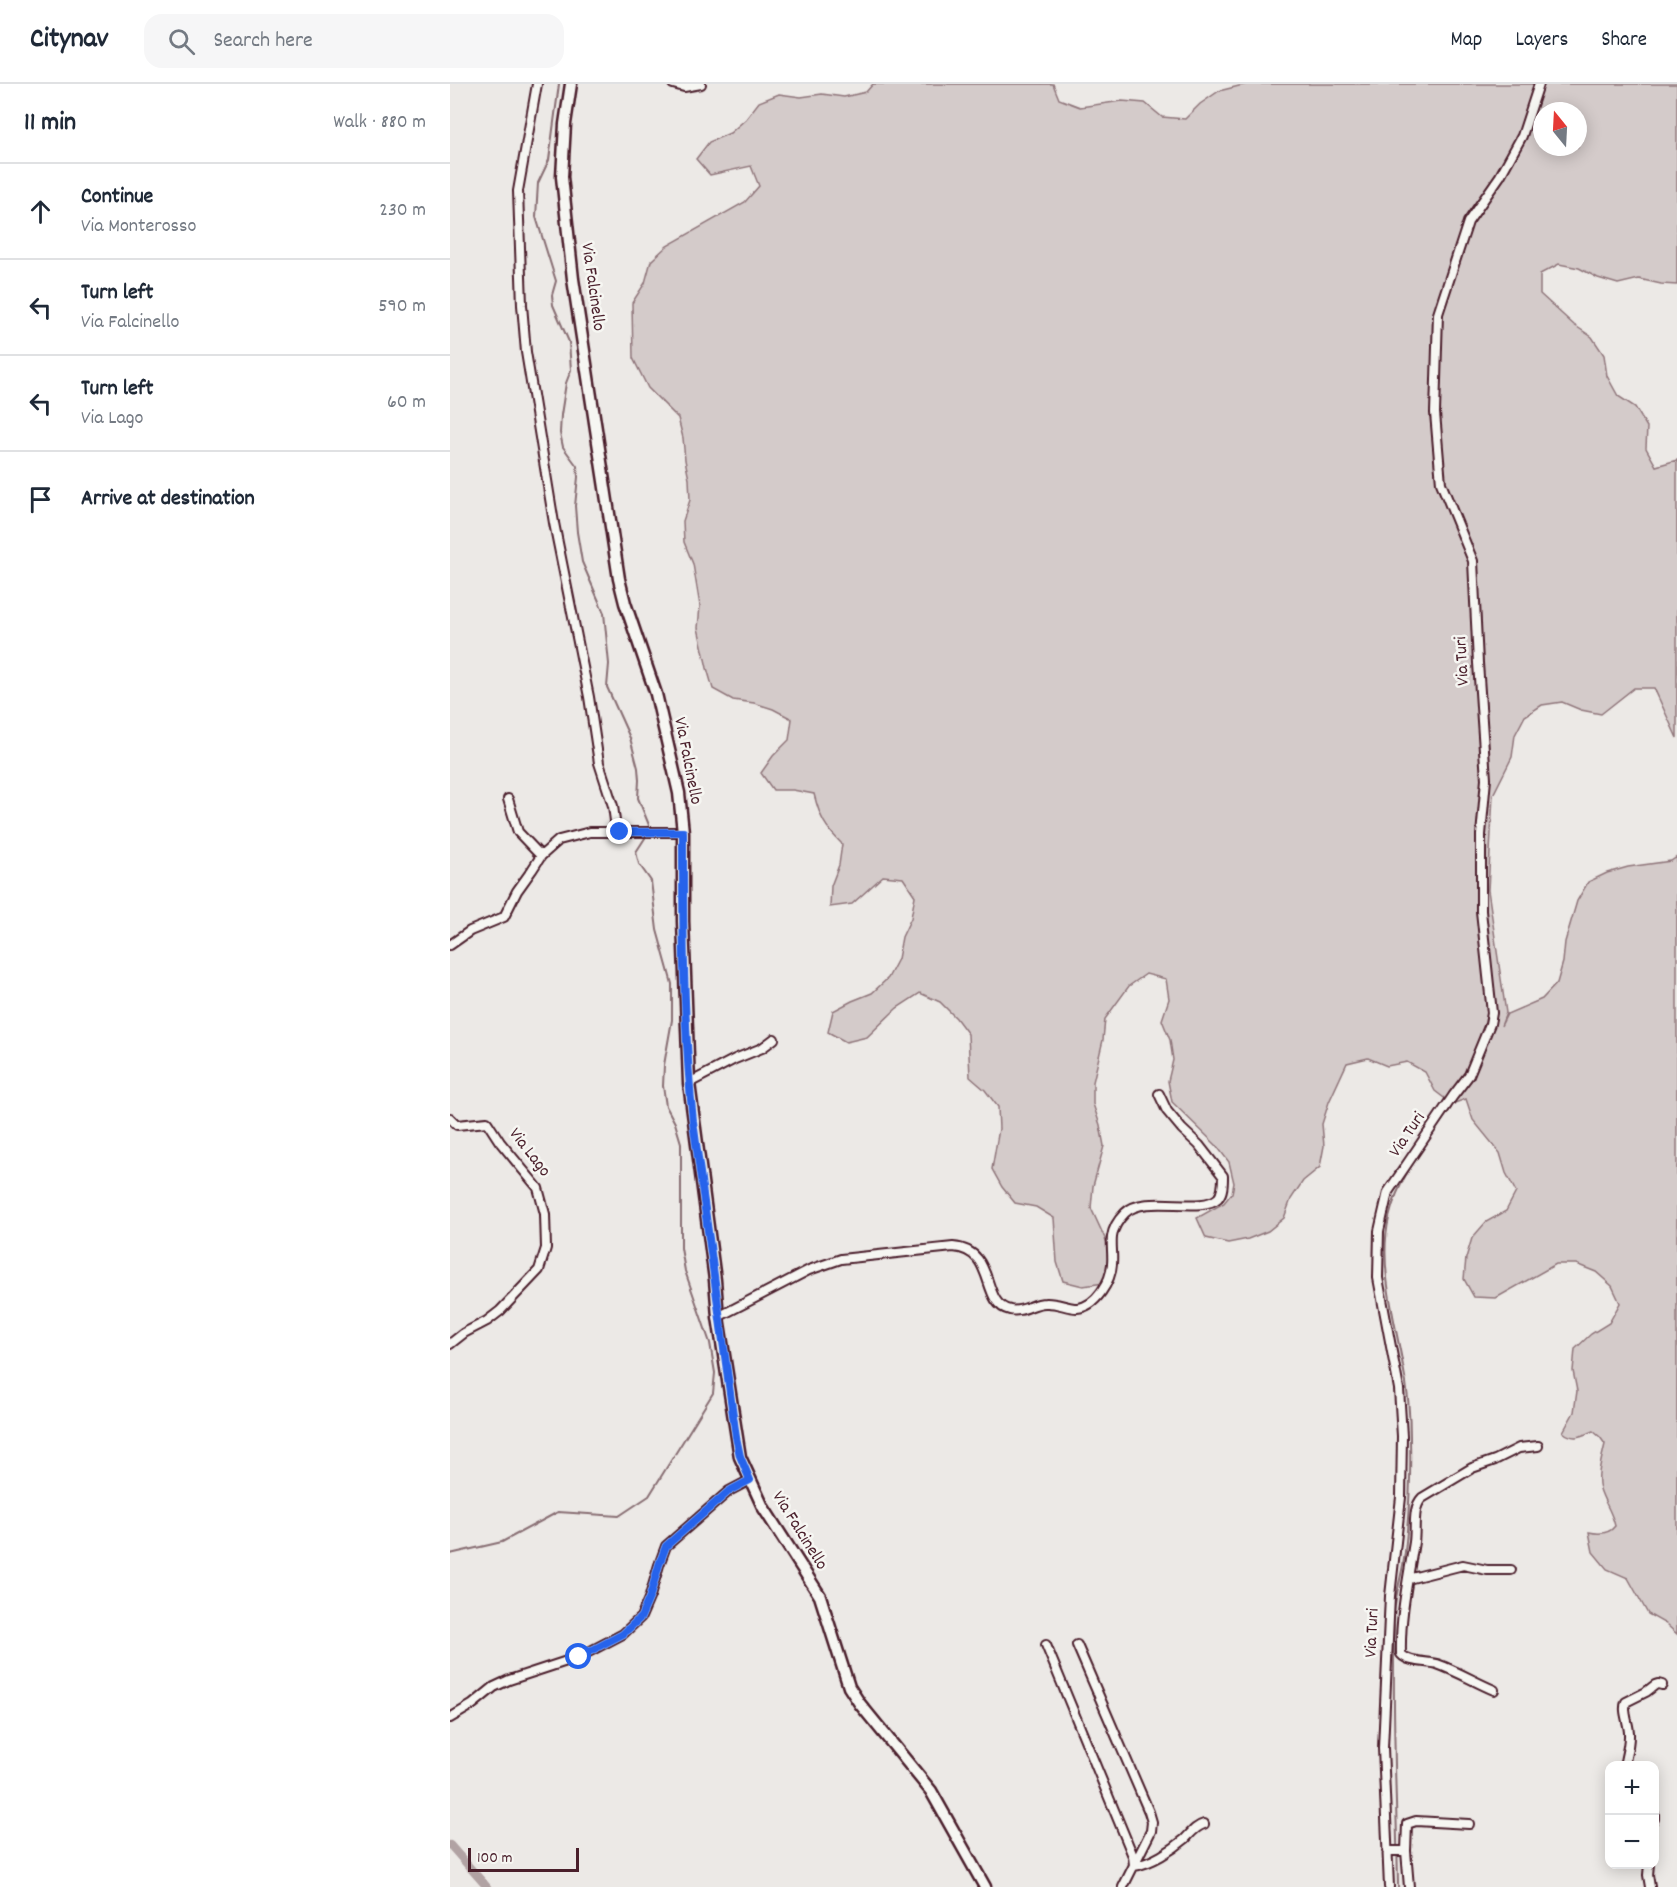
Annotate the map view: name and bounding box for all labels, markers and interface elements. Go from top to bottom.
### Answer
search box [144,14,564,68]
text: Citynav [30,21,108,61]
icon: search [165,25,198,58]
text: Search here [213,26,313,57]
text: Map [1451,26,1482,56]
text: Layers [1515,26,1568,56]
text: Share [1601,26,1647,56]
north arrow [1533,102,1587,156]
text: 11 min [24,105,76,142]
text: Walk · 880 m [333,109,426,137]
text: Continue [81,182,153,213]
icon: ahead [24,195,57,228]
text: 230 m [379,197,426,225]
text: Via Monterosso [81,213,196,241]
street label: Via Falcinello [573,241,611,333]
text: Turn left [81,278,153,309]
icon: left [24,291,57,324]
text: 590 m [378,293,426,321]
text: Via Falcinello [81,309,179,337]
text: Turn left [81,374,153,405]
icon: left [24,387,57,420]
text: 60 m [387,389,426,417]
text: Via Lago [81,405,143,433]
icon: arrive [24,483,57,516]
text: Arrive at destination [81,484,255,515]
street label: Via Turi [1449,636,1477,686]
street label: Via Falcinello [666,715,708,807]
route end [606,818,632,844]
street label: Via Turi [1384,1108,1432,1162]
street label: Via Lago [502,1123,556,1183]
street label: Via Falcinello [765,1487,833,1575]
street label: Via Turi [1359,1608,1387,1658]
route start [565,1643,591,1669]
map controls [1605,1761,1659,1869]
button: + [1605,1761,1659,1815]
button: − [1605,1815,1659,1869]
scale bar [468,1845,579,1872]
text: 100 m [477,1847,513,1870]

